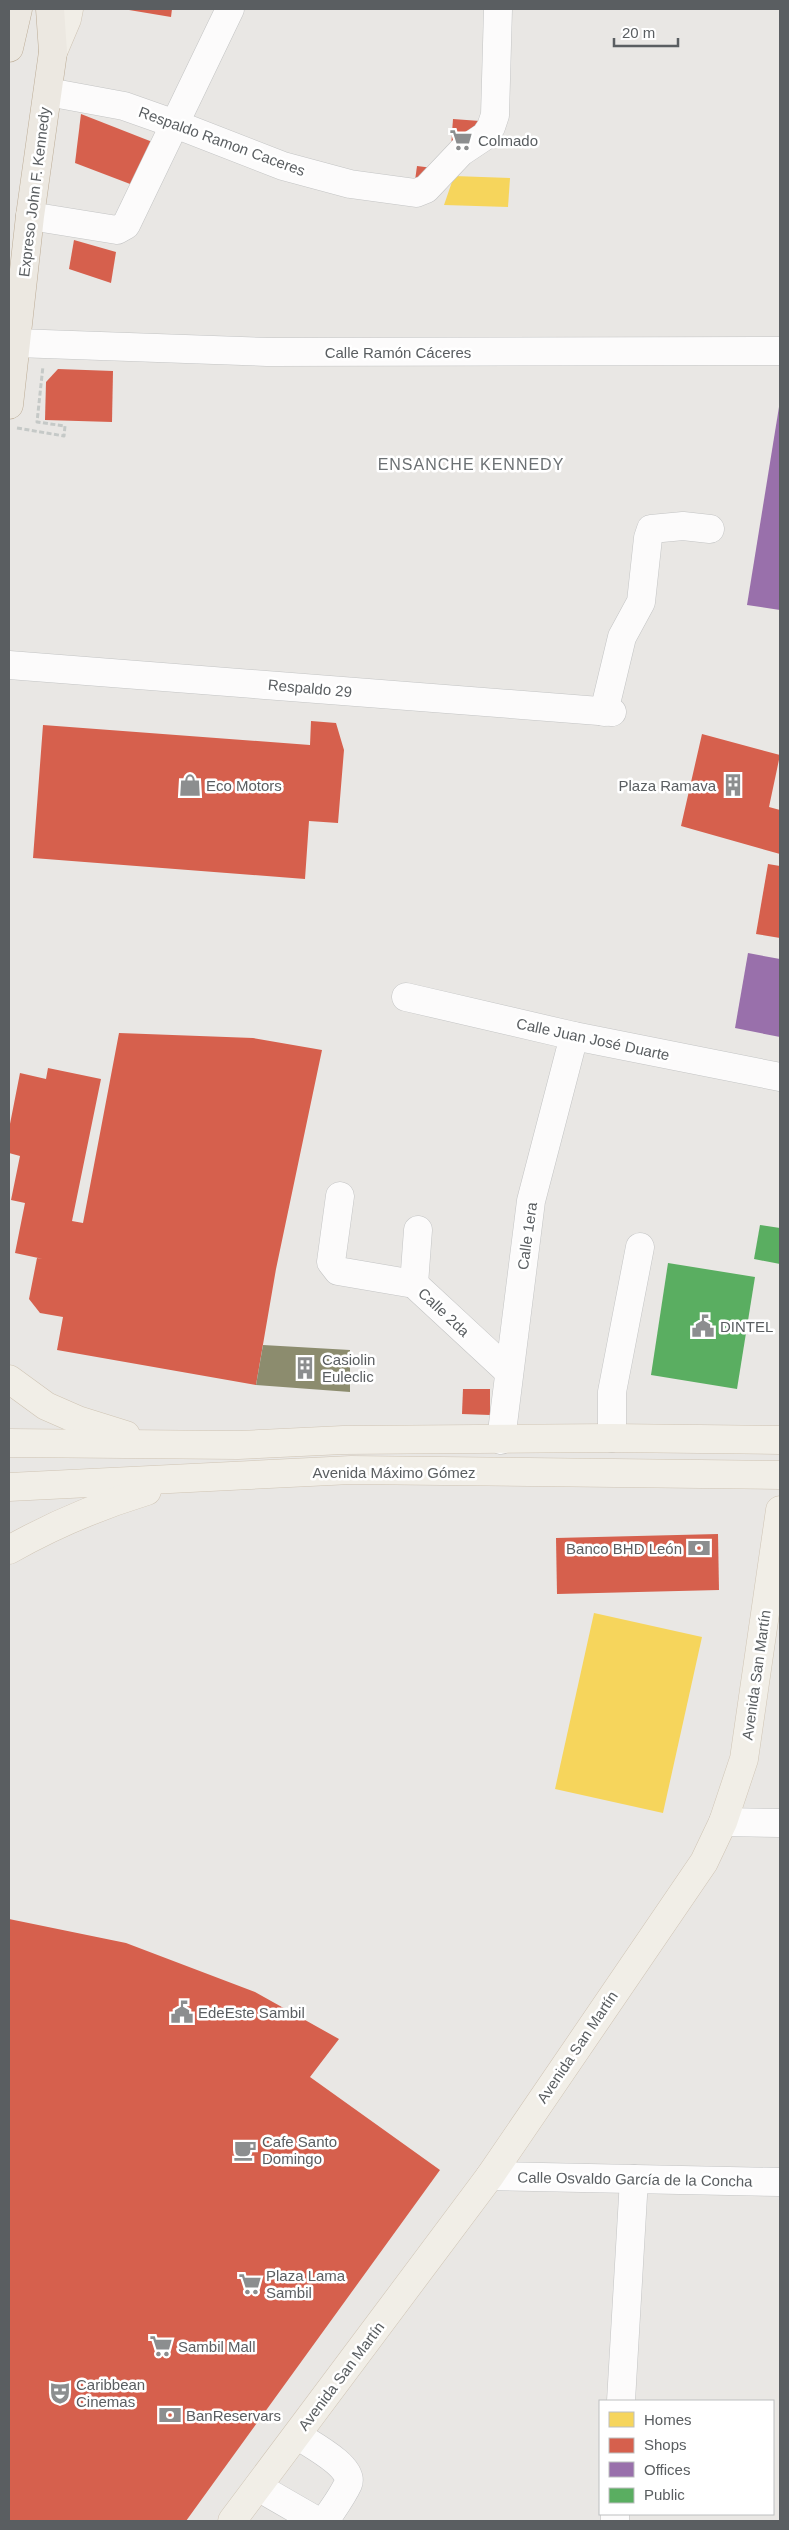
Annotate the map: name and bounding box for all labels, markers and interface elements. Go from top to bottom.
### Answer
scale bar [614,15,678,47]
text: 20 m [622,24,655,41]
street label: Respaldo Ramon Caceres [136,103,308,179]
street label: Expreso John F. Kennedy [15,106,53,278]
supermarket icon: Colmado [448,127,474,153]
place label: Colmado [478,132,538,149]
street label: Calle Ramón Cáceres [325,344,471,361]
district label: ENSANCHE KENNEDY [378,456,564,473]
street label: Respaldo 29 [267,676,353,700]
shop icon: Eco Motors [177,772,203,798]
building icon: Plaza Ramava [720,772,746,798]
place label: Eco Motors [206,777,282,794]
place label: Plaza Ramava [618,777,717,794]
street label: Calle Juan José Duarte [515,1014,671,1064]
street label: Calle 1era [514,1200,540,1271]
street label: Calle 2da [415,1284,473,1340]
public building icon: DINTEL [690,1313,716,1339]
place label: DINTEL [720,1318,773,1335]
place label: Casiolin Euleclic [322,1351,375,1385]
building icon: Casiolin Euleclic [292,1355,318,1381]
street label: Avenida Máximo Gómez [312,1464,476,1481]
bank icon: Banco BHD León [686,1535,712,1561]
place label: Banco BHD León [566,1540,682,1557]
street label: Avenida San Martín [738,1609,774,1741]
street label: Avenida San Martín [533,1988,621,2106]
public building icon: EdeEste Sambil [169,1999,195,2025]
place label: EdeEste Sambil [198,2004,305,2021]
place label: Cafe Santo Domingo [262,2133,337,2167]
cafe icon: Cafe Santo Domingo [232,2137,258,2163]
street label: Calle Osvaldo García de la Concha [517,2168,753,2190]
place label: Plaza Lama Sambil [266,2267,346,2301]
supermarket icon: Plaza Lama Sambil [237,2271,263,2297]
street label: Avenida San Martín [295,2318,387,2434]
supermarket icon: Sambil Mall [148,2333,174,2359]
place label: Sambil Mall [178,2338,256,2355]
place label: Caribbean Cinemas [76,2376,145,2410]
theatre icon: Caribbean Cinemas [47,2380,73,2406]
legend [599,2400,774,2515]
bank icon: BanReservars [157,2402,183,2428]
place label: BanReservars [186,2407,281,2424]
text: Homes [644,2411,692,2428]
text: Shops [644,2436,687,2453]
text: Offices [644,2461,690,2478]
text: Public [644,2486,685,2503]

